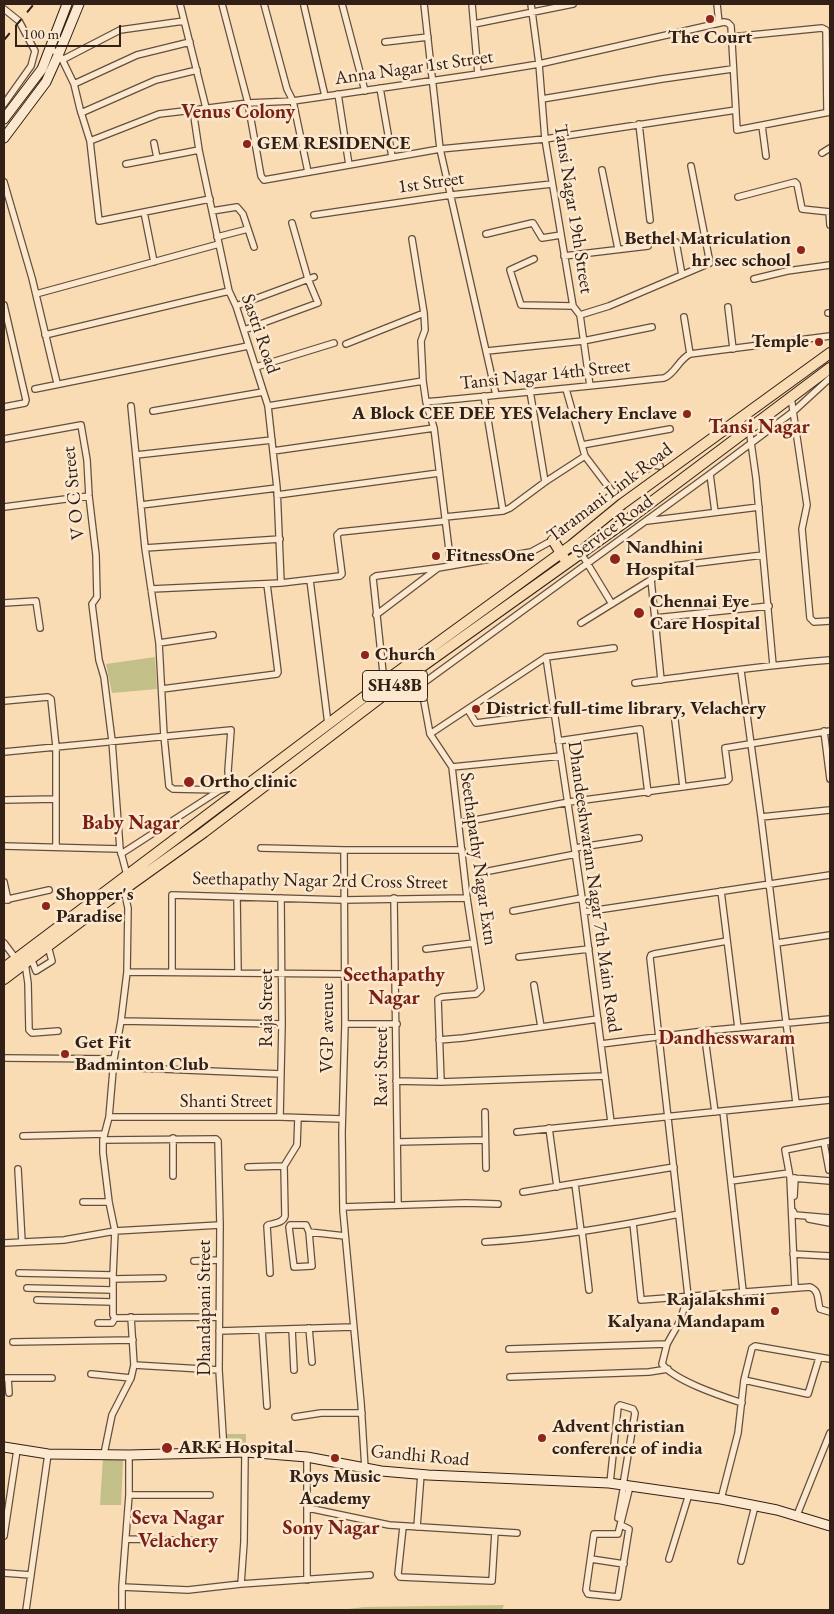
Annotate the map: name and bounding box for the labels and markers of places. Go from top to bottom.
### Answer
marker: The Court [704,13,716,25]
place label: The Court [668,27,752,49]
place label: GEM RESIDENCE [257,133,410,155]
marker: GEM RESIDENCE [241,138,253,150]
place label: Bethel Matriculation hr sec school [625,228,791,272]
marker: Bethel Matriculation hr sec school [795,244,807,256]
place label: Temple [751,331,809,353]
marker: Temple [813,336,825,348]
place label: A Block CEE DEE YES Velachery Enclave [352,403,677,425]
marker: A Block CEE DEE YES Velachery Enclave [681,408,693,420]
place label: Nandhini Hospital [626,537,703,581]
place label: FitnessOne [446,545,535,567]
marker: FitnessOne [430,550,442,562]
marker: Nandhini Hospital [608,552,622,566]
place label: Chennai Eye Care Hospital [650,591,760,635]
marker: Chennai Eye Care Hospital [632,606,646,620]
place label: Church [375,644,435,666]
marker: Church [359,649,371,661]
place label: District full-time library, Velachery [486,698,766,720]
marker: District full-time library, Velachery [470,703,482,715]
place label: Ortho clinic [200,771,297,793]
marker: Ortho clinic [182,775,196,789]
place label: Shopper's Paradise [56,884,134,928]
marker: Shopper's Paradise [40,900,52,912]
place label: Get Fit Badminton Club [75,1032,209,1076]
marker: Get Fit Badminton Club [59,1048,71,1060]
place label: Rajalakshmi Kalyana Mandapam [607,1289,765,1333]
marker: Rajalakshmi Kalyana Mandapam [769,1305,781,1317]
place label: Advent christian conference of india [552,1416,703,1460]
marker: Advent christian conference of india [536,1432,548,1444]
place label: ARK Hospital [178,1437,293,1459]
marker: ARK Hospital [160,1441,174,1455]
marker: Roys Music Academy [329,1452,341,1464]
place label: Roys Music Academy [289,1466,381,1510]

